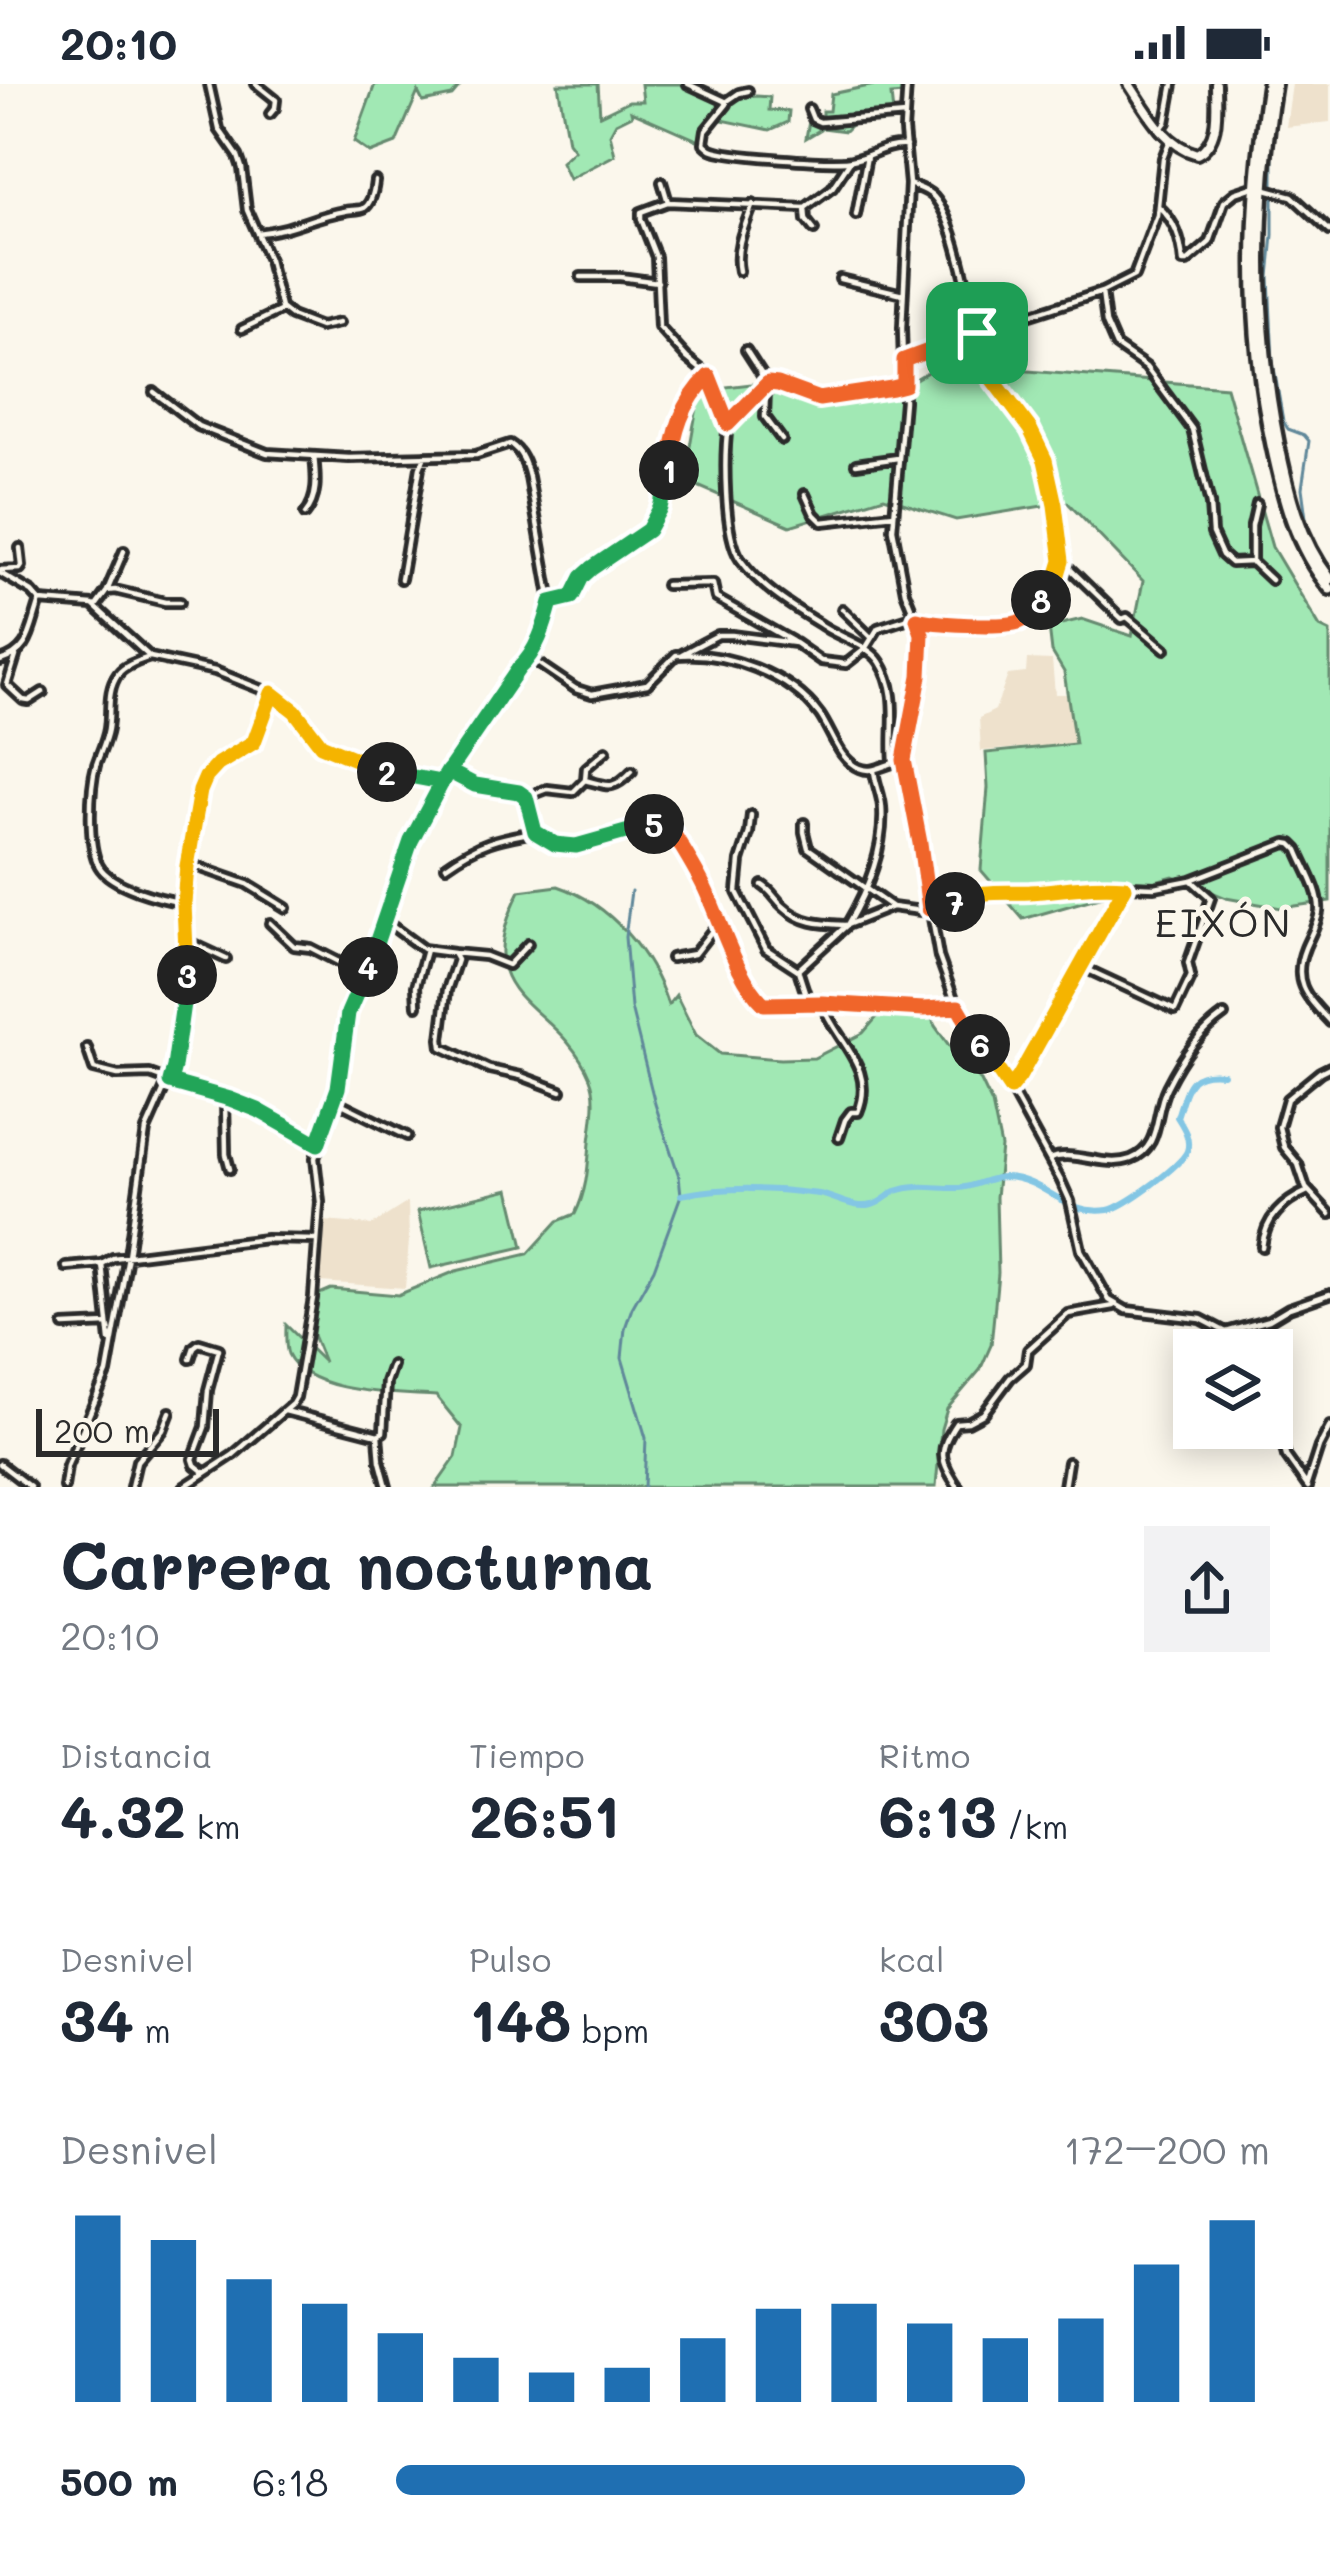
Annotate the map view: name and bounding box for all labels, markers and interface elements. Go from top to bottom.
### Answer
text: 20:10 [60,13,177,71]
pin [926,282,1028,384]
icon: arrive [944,300,1010,366]
pin: 1 [639,440,699,500]
text: 1 [662,448,676,491]
pin: 8 [1011,570,1071,630]
text: 8 [1031,578,1051,621]
pin: 2 [357,742,417,802]
text: 2 [378,750,396,793]
pin: 5 [624,794,684,854]
text: 5 [644,802,664,845]
pin: 7 [925,872,985,932]
text: 7 [946,880,964,923]
district label: EIXÓN [1155,896,1293,947]
pin: 4 [338,937,398,997]
pin: 3 [157,945,217,1005]
text: 4 [358,945,378,988]
text: 3 [177,953,197,996]
pin: 6 [950,1014,1010,1074]
text: 6 [970,1022,990,1065]
map controls [1173,1329,1293,1449]
button: layers [1173,1329,1293,1449]
scale bar [36,1403,219,1456]
text: 200 m [54,1408,150,1451]
text: Carrera nocturna [60,1521,654,1607]
button: share [1144,1526,1270,1652]
text: 20:10 [60,1609,159,1660]
text: Distancia [60,1733,212,1776]
text: Tiempo [469,1733,584,1776]
text: Ritmo [879,1733,970,1776]
text: 4.32 [60,1776,186,1854]
text: 26:51 [469,1776,620,1854]
text: 6:13 [879,1776,997,1854]
text: km [186,1804,240,1847]
text: /km [997,1804,1068,1847]
text: Desnivel [60,1937,194,1980]
text: Pulso [469,1937,551,1980]
text: kcal [879,1937,944,1980]
text: 34 [60,1980,134,2058]
text: 148 [469,1980,571,2058]
text: 303 [879,1980,989,2058]
text: m [134,2008,171,2051]
text: bpm [571,2008,649,2051]
text: Desnivel [60,2123,218,2174]
text: 172–200 m [1064,2123,1270,2174]
text: 500 m [60,2455,178,2506]
text: 6:18 [252,2455,329,2506]

